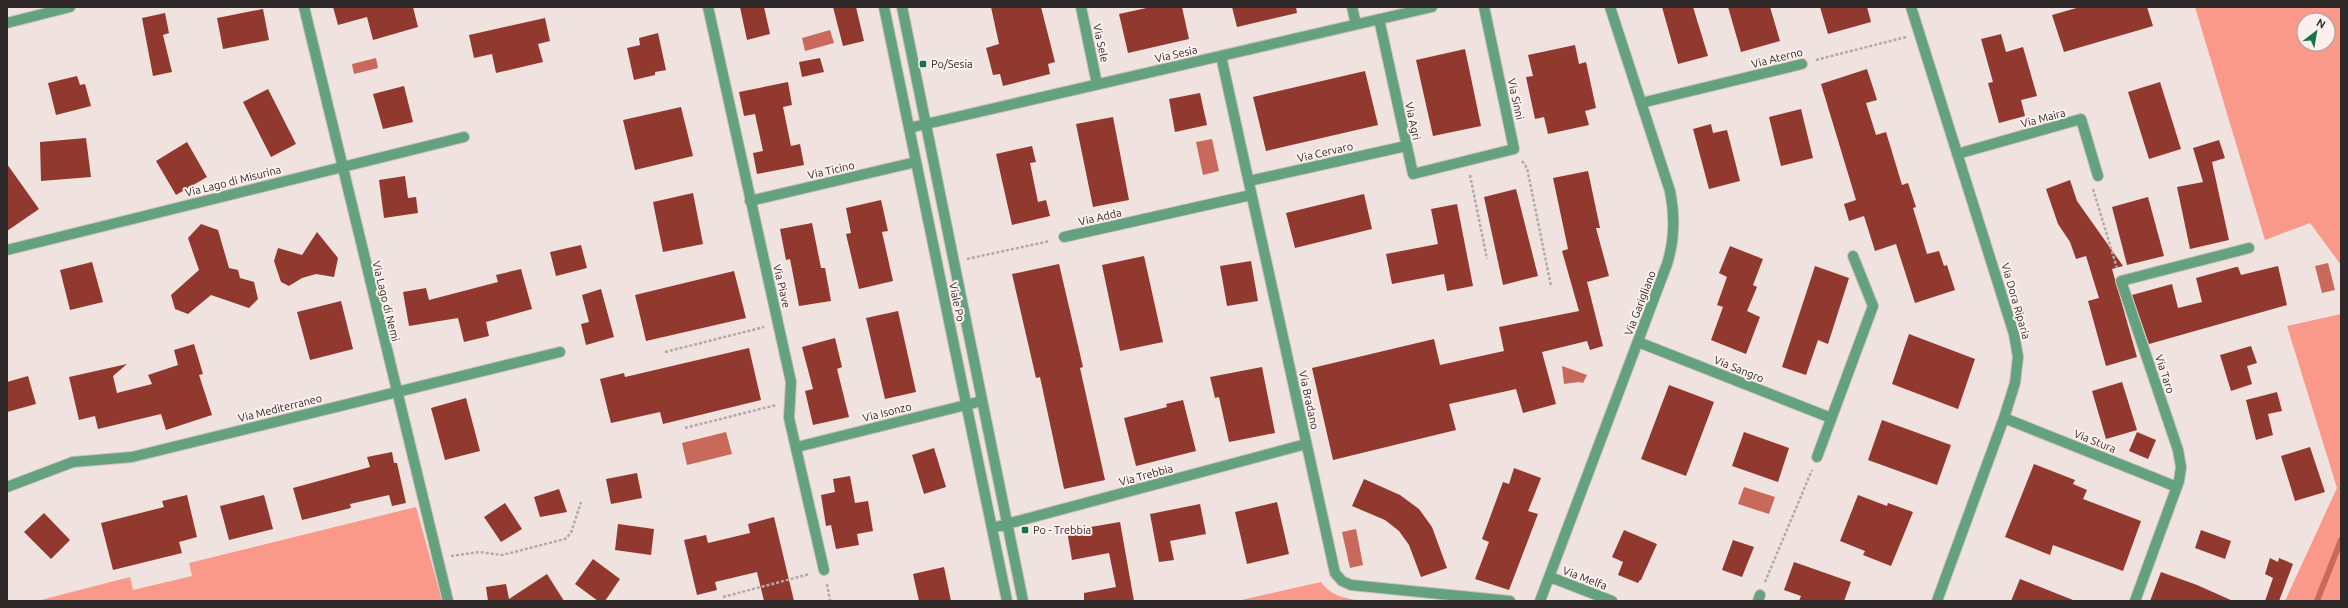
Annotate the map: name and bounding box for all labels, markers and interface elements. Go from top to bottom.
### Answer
north arrow [2296,12,2336,52]
text: N [2315,16,2328,31]
street label: Via Sele [1091,23,1111,63]
street label: Via Sesia [1154,43,1198,65]
street label: Via Aterno [1750,46,1804,70]
place label: Po/Sesia [931,58,973,70]
marker: Po/Sesia [918,59,928,69]
street label: Via Sinni [1506,77,1526,121]
street label: Via Agri [1403,101,1423,141]
street label: Via Maira [2019,106,2067,130]
street label: Via Cervaro [1296,140,1354,164]
street label: Via Ticino [806,159,856,181]
street label: Via Lago di Misurina [184,163,282,199]
street label: Via Adda [1077,206,1123,228]
street label: Via Lago di Nemi [370,260,402,342]
street label: Via Dora Riparia [1999,261,2033,341]
street label: Via Piave [771,263,793,309]
street label: Via Garigliano [1622,269,1658,337]
street label: Viale Po [947,281,967,323]
street label: Via Taro [2153,353,2177,395]
street label: Via Sangro [1712,354,1766,384]
street label: Via Bradano [1297,370,1321,430]
street label: Via Mediterraneo [237,392,323,424]
street label: Via Isonzo [861,400,913,424]
street label: Via Stura [2072,427,2118,455]
street label: Via Trebbia [1118,462,1174,488]
place label: Po - Trebbia [1033,524,1091,536]
marker: Po - Trebbia [1020,525,1030,535]
street label: Via Melfa [1561,564,1609,592]

